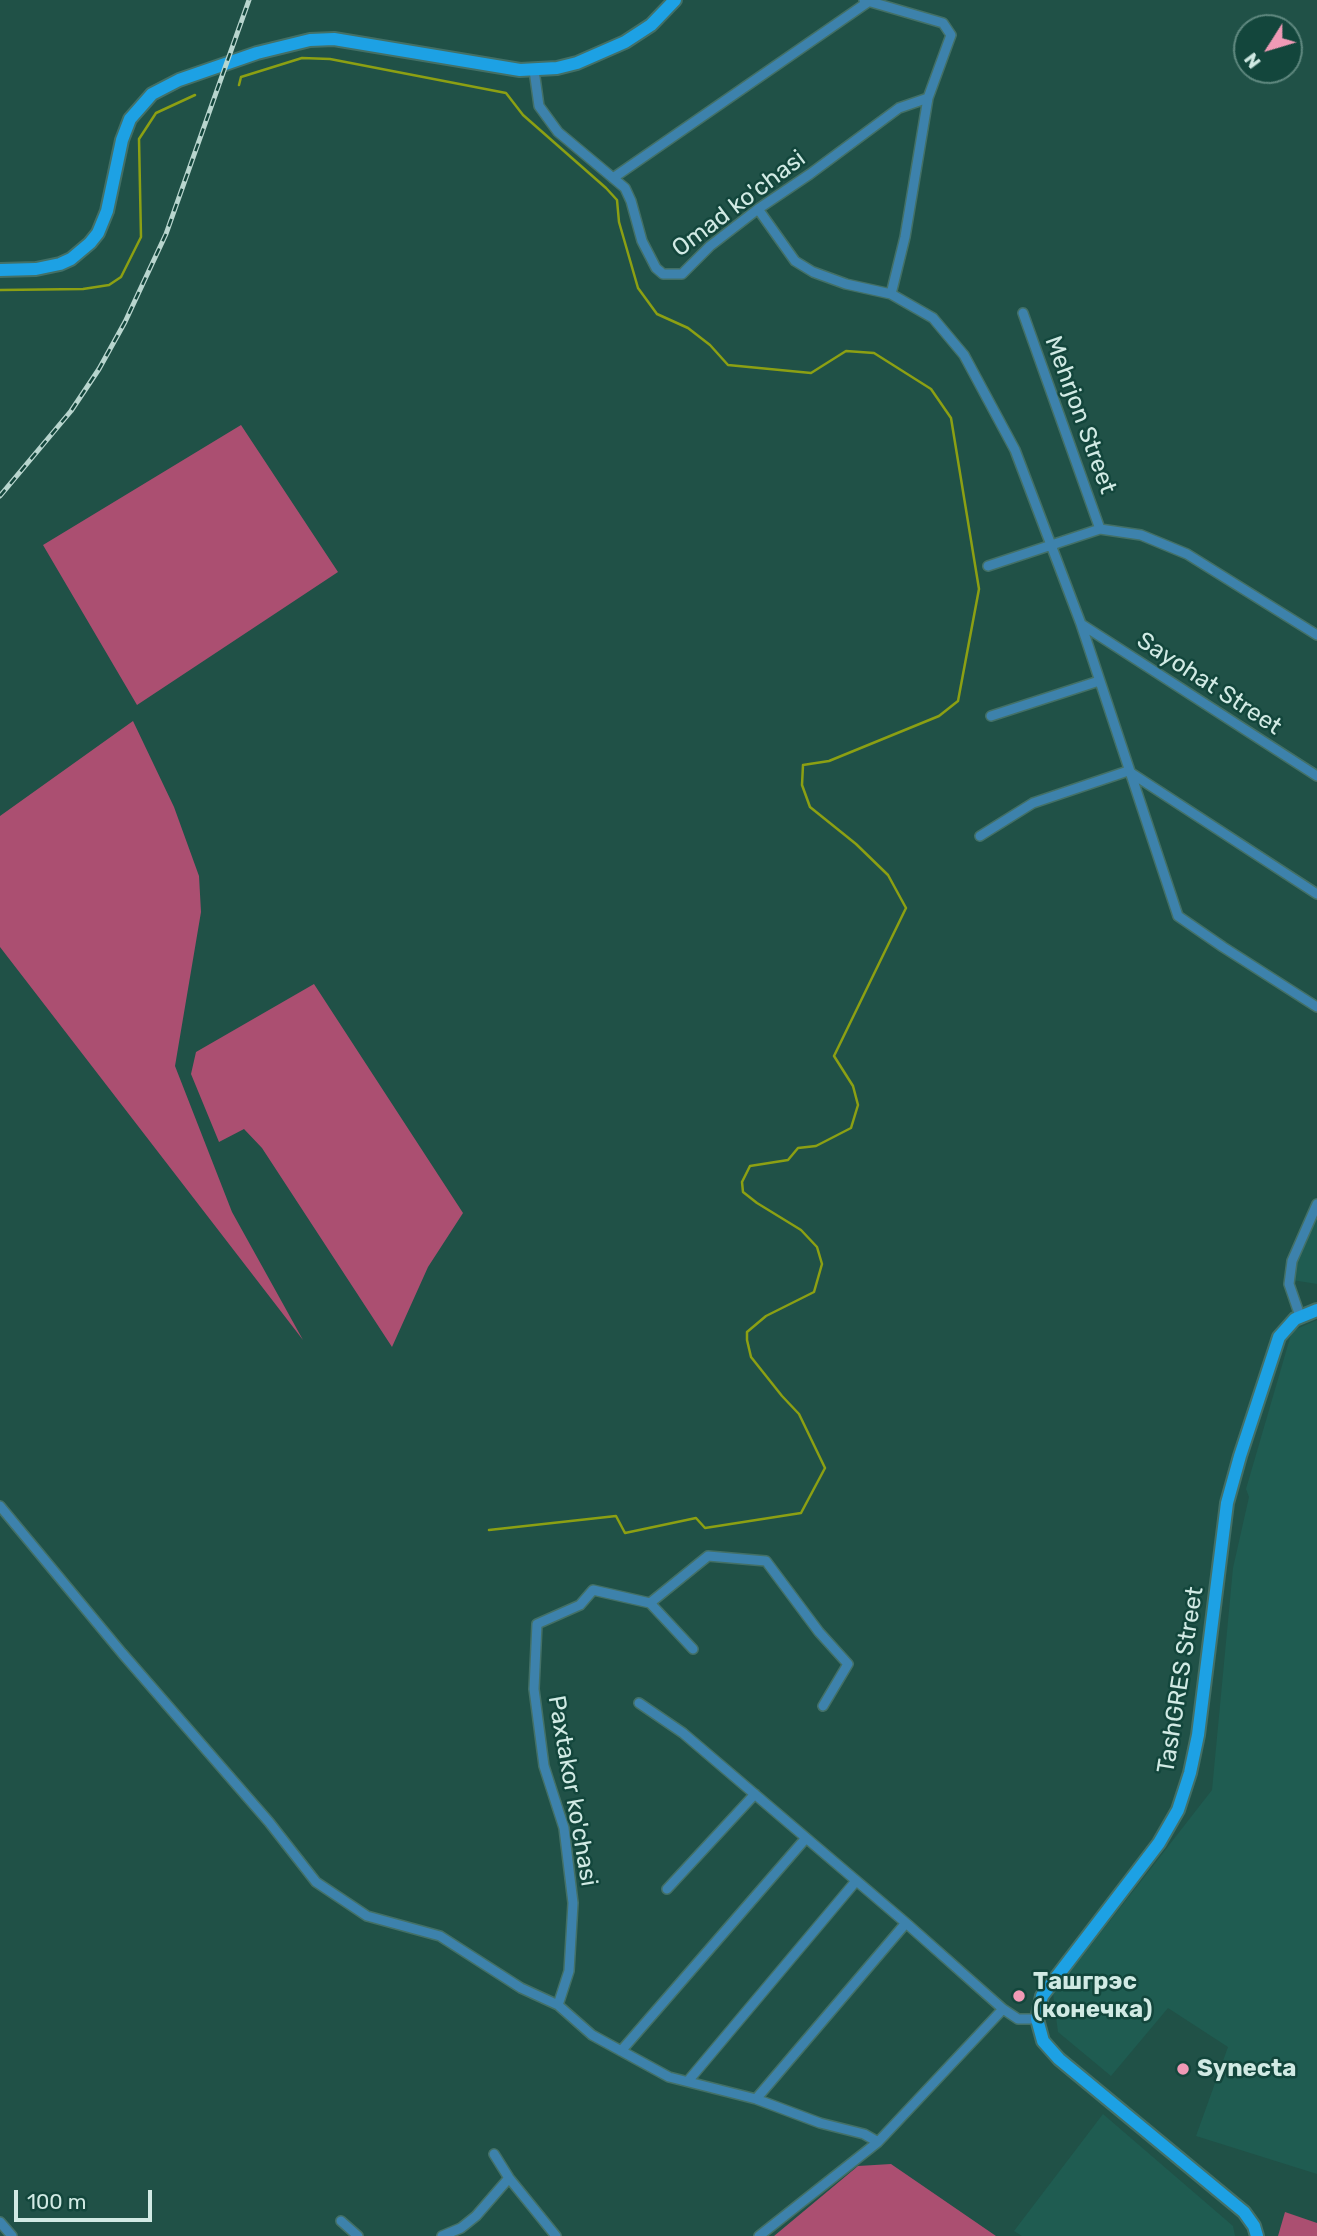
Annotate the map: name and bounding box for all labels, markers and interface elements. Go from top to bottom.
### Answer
north arrow [1233,14,1303,84]
text: N [1239,48,1266,73]
street label: Omad ko'chasi [667,144,811,264]
street label: Mehrjon Street [1038,332,1122,498]
street label: Sayohat Street [1131,626,1287,742]
street label: TashGRES Street [1152,1585,1210,1775]
street label: Paxtakor ko'chasi [541,1693,603,1889]
place label: Ташгрэс (конечка) [1033,1968,1152,2024]
marker: Ташгрэс (конечка) [1011,1988,1027,2004]
place label: Synecta [1197,2055,1296,2083]
marker: Synecta [1175,2061,1191,2077]
scale bar [18,2176,156,2220]
text: 100 m [27,2189,86,2214]

